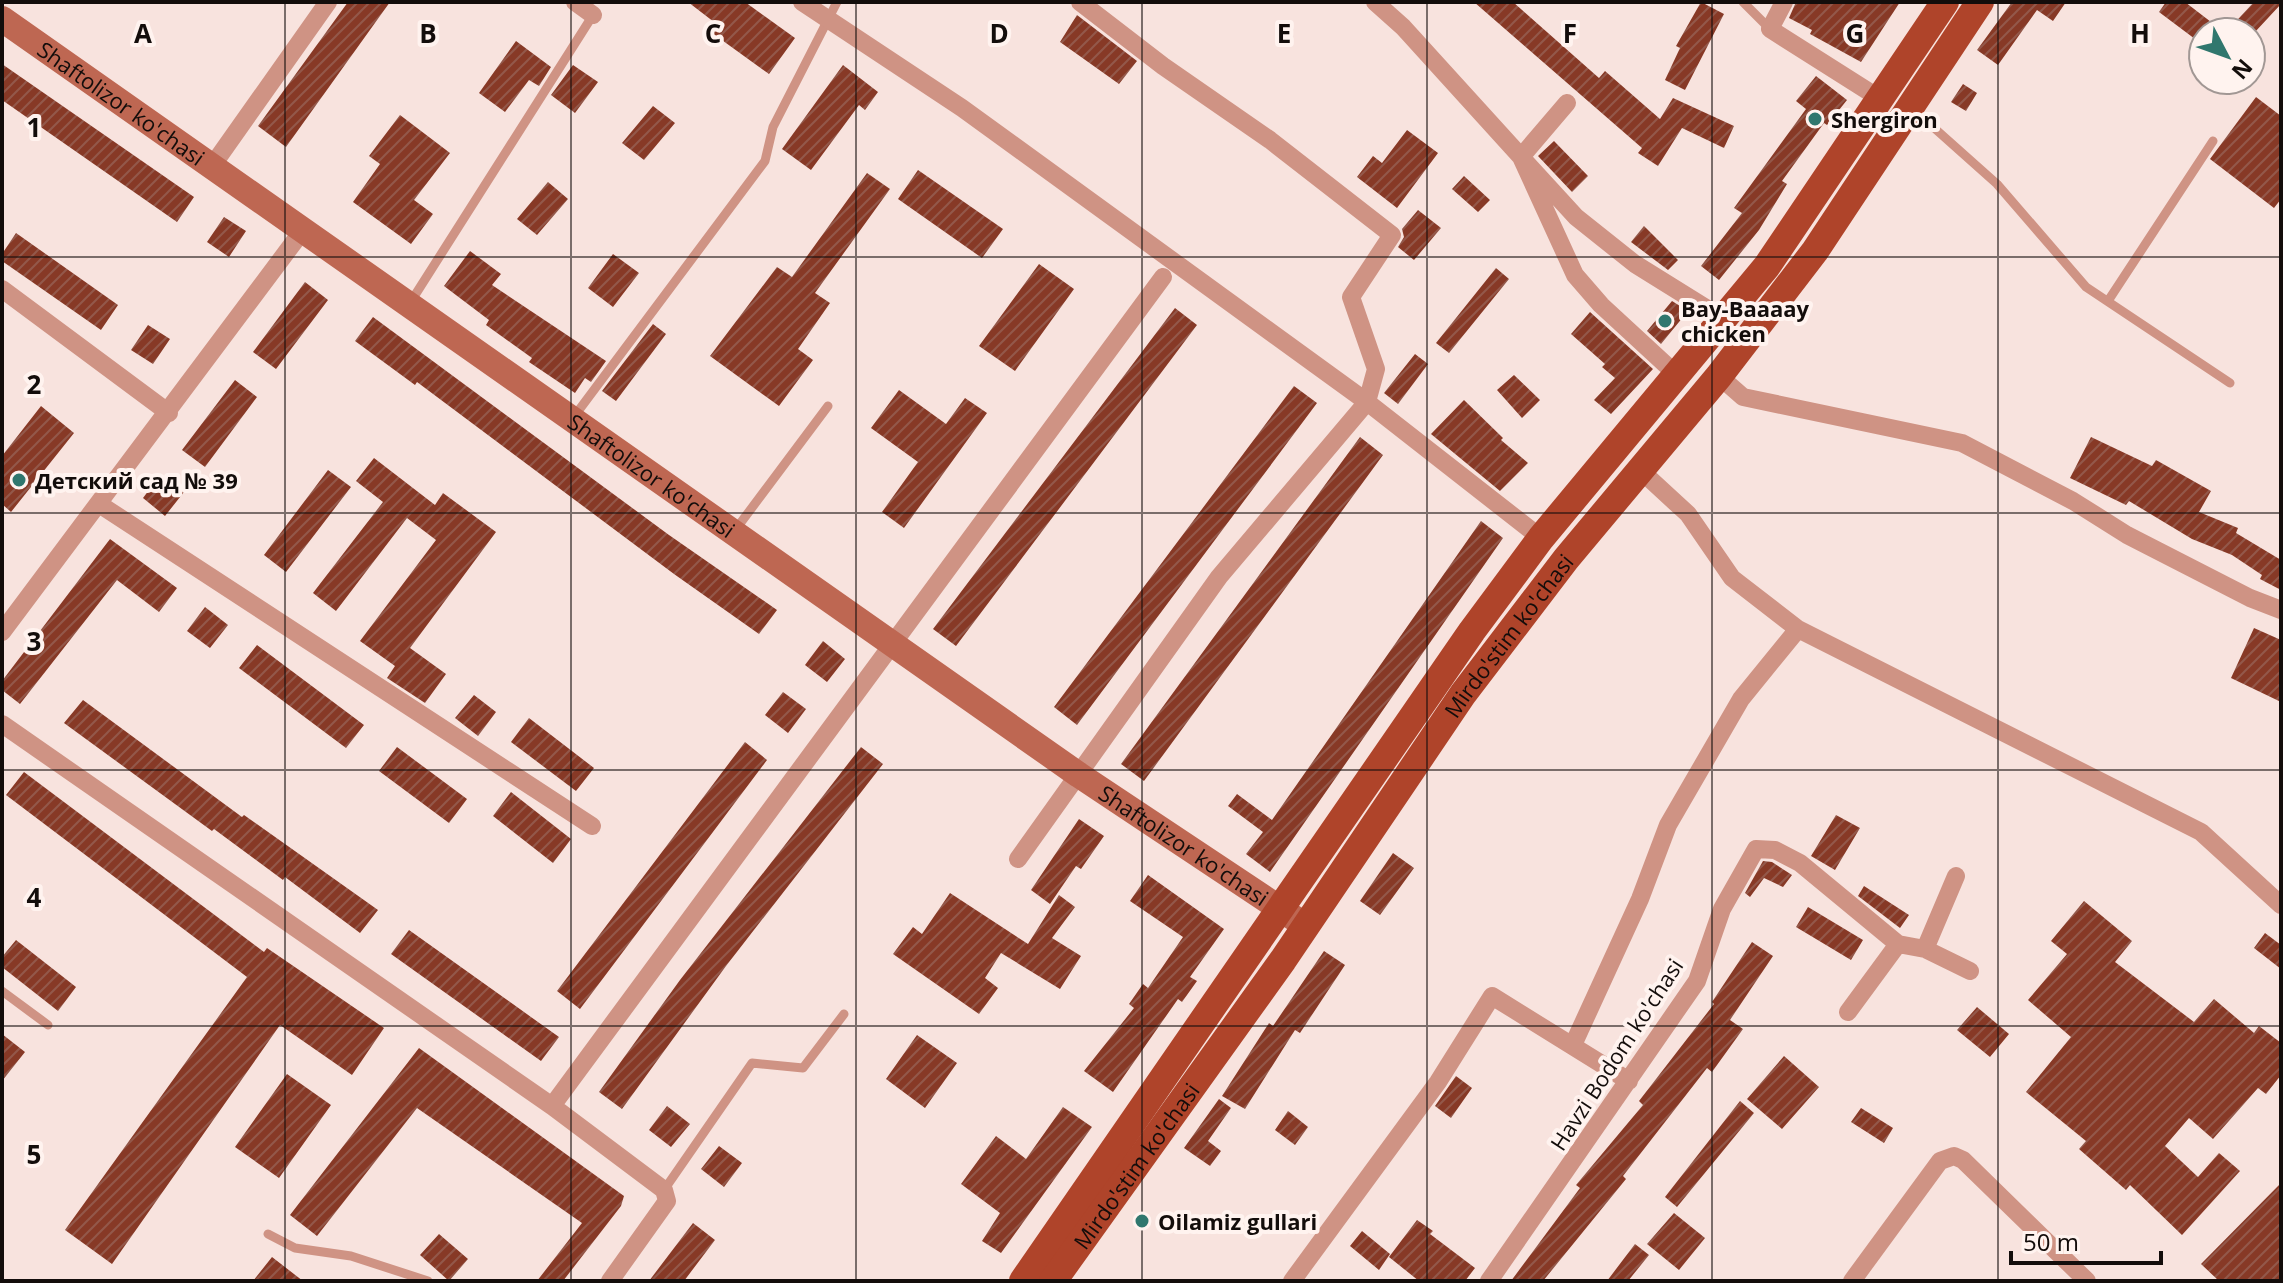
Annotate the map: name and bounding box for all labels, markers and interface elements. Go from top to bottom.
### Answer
text: A [134,15,152,51]
text: B [419,15,437,51]
text: C [705,15,721,51]
text: D [989,15,1009,51]
text: E [1277,15,1291,51]
text: F [1563,15,1577,51]
text: G [1846,15,1864,51]
text: H [2130,15,2150,51]
north arrow [2187,16,2267,96]
street label: Shaftolizor ko'chasi [32,34,211,172]
text: N [2226,53,2260,86]
place label: Shergiron [1831,104,1938,134]
text: 1 [27,109,41,145]
marker: Shergiron [1806,110,1824,128]
place label: Bay-Baaaay chicken [1681,293,1810,348]
marker: Bay-Baaaay chicken [1656,312,1674,330]
text: 2 [27,366,42,402]
street label: Shaftolizor ko'chasi [562,406,741,544]
place label: Детский сад № 39 [35,465,238,495]
marker: Детский сад № 39 [10,471,28,489]
street label: Mirdo'stim ko'chasi [1437,547,1579,723]
text: 3 [27,623,41,659]
street label: Shaftolizor ko'chasi [1093,778,1275,912]
text: 4 [27,879,42,915]
street label: Havzi Bodom ko'chasi [1543,952,1689,1156]
street label: Mirdo'stim ko'chasi [1066,1076,1206,1255]
text: 5 [27,1136,41,1172]
place label: Oilamiz gullari [1158,1206,1317,1236]
marker: Oilamiz gullari [1133,1212,1151,1230]
scale bar [2011,1215,2161,1265]
text: 50 m [2023,1225,2079,1258]

